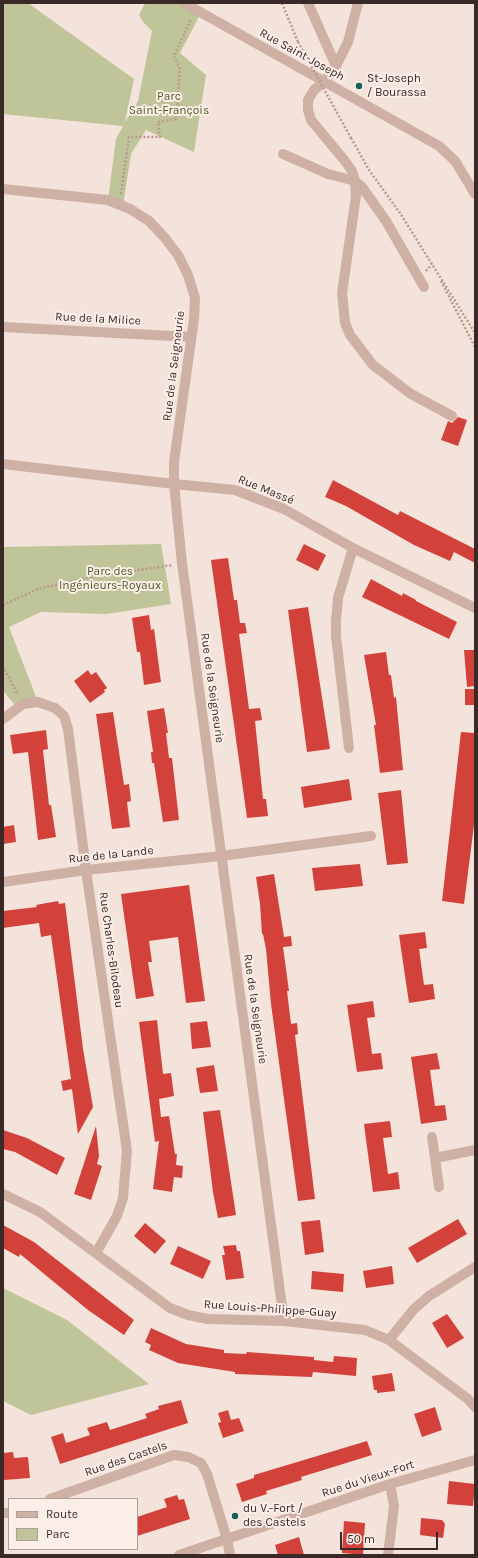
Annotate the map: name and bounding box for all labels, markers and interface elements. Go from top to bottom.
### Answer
street label: Rue Saint-Joseph [257,26,347,84]
place label: St-Joseph / Bourassa [367,72,426,100]
marker: St-Joseph / Bourassa [354,81,364,91]
park label: Parc Saint-François [129,90,209,118]
street label: Rue de la Milice [55,310,141,328]
street label: Rue de la Seigneurie [160,310,188,422]
street label: Rue Massé [236,472,296,508]
park label: Parc des Ingénieurs-Royaux [59,565,161,593]
street label: Rue de la Seigneurie [197,632,227,744]
street label: Rue de la Lande [68,843,154,867]
street label: Rue Charles-Bilodeau [96,891,126,1009]
street label: Rue de la Seigneurie [240,953,270,1065]
street label: Rue Louis-Philippe-Guay [203,1297,337,1321]
street label: Rue des Castels [83,1438,169,1480]
street label: Rue du Vieux-Fort [320,1457,416,1501]
legend [8,1498,138,1550]
place label: du V.-Fort / des Castels [243,1502,306,1530]
text: Route [46,1507,78,1521]
marker: du V.-Fort / des Castels [230,1511,240,1521]
scale bar [342,1524,440,1550]
text: Parc [46,1527,70,1541]
text: 50 m [347,1532,375,1546]

